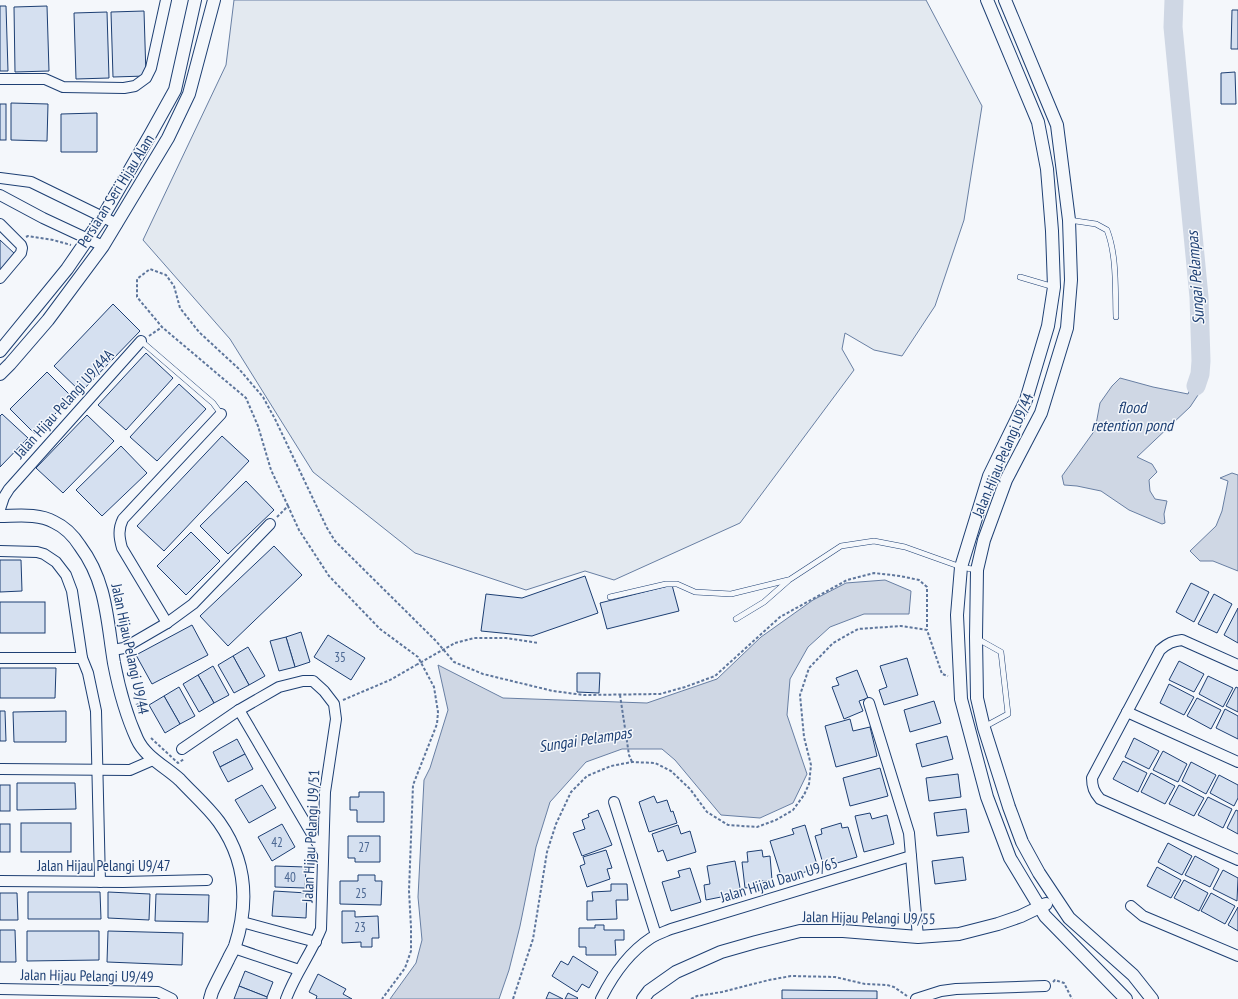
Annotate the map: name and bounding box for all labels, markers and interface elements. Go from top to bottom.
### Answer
street label: Persiaran Seri Hijau Alam [73,131,158,251]
water label: Sungai Pelampas [1182,229,1208,325]
street label: Jalan Hijau Pelangi U9/44A [9,345,118,463]
street label: Jalan Hijau Pelangi U9/44 [967,390,1037,521]
water label: flood retention pond [1091,397,1175,435]
street label: Jalan Hijau Pelangi U9/44 [107,581,154,716]
house number: 35 [334,649,346,666]
water label: Sungai Pelampas [537,722,634,756]
street label: Jalan Hijau Pelangi U9/51 [297,769,323,904]
house number: 42 [271,834,283,851]
house number: 27 [358,839,370,856]
street label: Jalan Hijau Daun U9/65 [717,853,840,907]
street label: Jalan Hijau Pelangi U9/47 [36,856,171,875]
house number: 40 [284,869,296,886]
house number: 25 [355,885,367,902]
street label: Jalan Hijau Pelangi U9/55 [801,907,936,928]
house number: 23 [354,919,366,936]
street label: Jalan Hijau Pelangi U9/49 [19,965,154,986]

